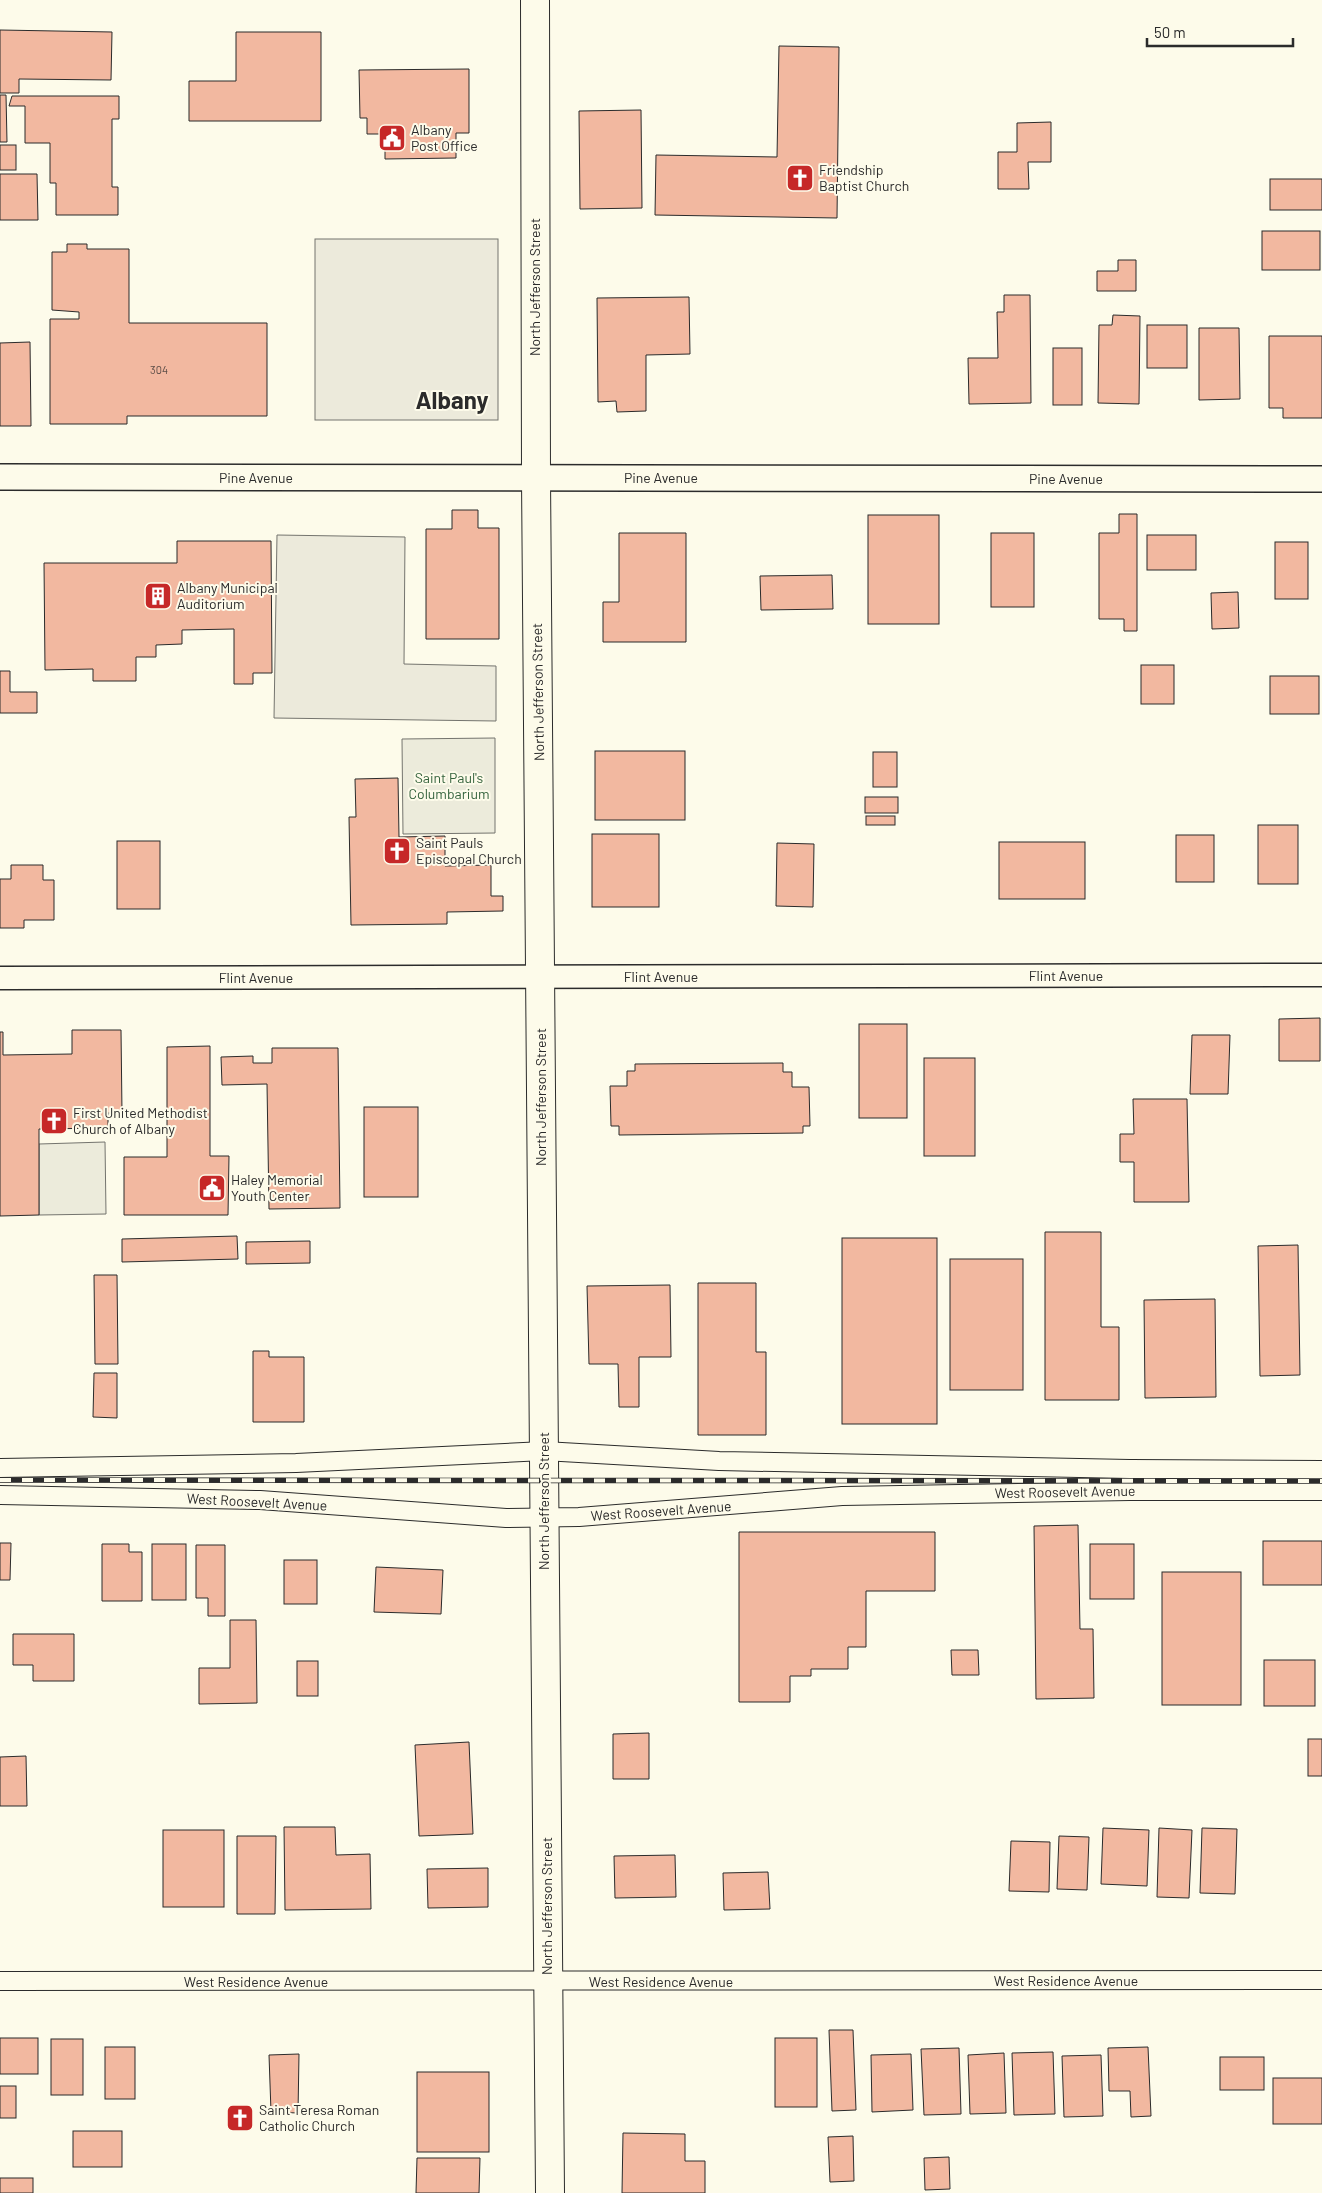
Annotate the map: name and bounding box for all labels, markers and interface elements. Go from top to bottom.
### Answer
scale bar [1147,15,1293,47]
text: 50 m [1154,23,1186,41]
place label: Albany Post Office [411,121,478,154]
public building icon: Albany Post Office [377,123,407,153]
place label: Friendship Baptist Church [819,161,909,194]
church icon: Friendship Baptist Church [785,163,815,193]
street label: North Jefferson Street [526,218,543,356]
house number: 304 [150,363,168,376]
district label: Albany [416,385,488,414]
street label: Pine Avenue [219,469,293,486]
street label: Pine Avenue [624,469,698,486]
street label: Pine Avenue [1029,470,1103,487]
place label: Albany Municipal Auditorium [177,579,278,612]
building icon: Albany Municipal Auditorium [143,581,173,611]
street label: North Jefferson Street [528,623,547,761]
park label: Saint Paul's Columbarium [409,769,489,802]
place label: Saint Pauls Episcopal Church [416,834,522,867]
church icon: Saint Pauls Episcopal Church [382,836,412,866]
street label: Flint Avenue [1029,967,1103,984]
street label: Flint Avenue [624,968,698,985]
street label: Flint Avenue [219,969,293,986]
street label: North Jefferson Street [532,1028,549,1166]
place label: First United Methodist Church of Albany [73,1104,208,1137]
church icon: First United Methodist Church of Albany [39,1106,69,1136]
place label: Haley Memorial Youth Center [231,1171,323,1204]
public building icon: Haley Memorial Youth Center [197,1173,227,1203]
street label: North Jefferson Street [535,1432,552,1570]
street label: West Roosevelt Avenue [994,1482,1136,1501]
street label: West Roosevelt Avenue [186,1489,328,1514]
street label: West Roosevelt Avenue [590,1497,732,1524]
street label: North Jefferson Street [538,1837,555,1975]
street label: West Residence Avenue [994,1972,1138,1989]
street label: West Residence Avenue [184,1973,328,1990]
street label: West Residence Avenue [589,1973,733,1990]
place label: Saint Teresa Roman Catholic Church [259,2101,379,2134]
church icon: Saint Teresa Roman Catholic Church [225,2103,255,2133]

